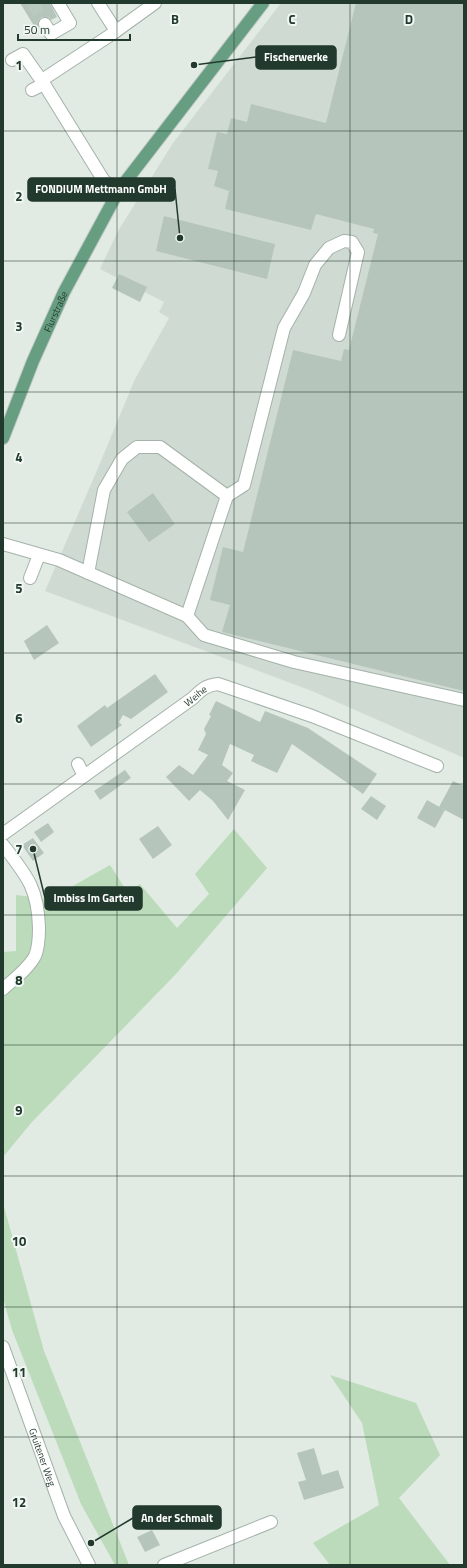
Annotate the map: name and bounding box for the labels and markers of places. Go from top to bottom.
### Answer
callout: Fischerwerke [256,46,336,69]
callout: FONDIUM Mettmann GmbH [28,178,175,201]
callout: Imbiss Im Garten [45,887,142,910]
callout: An der Schmalt [133,1506,221,1529]

